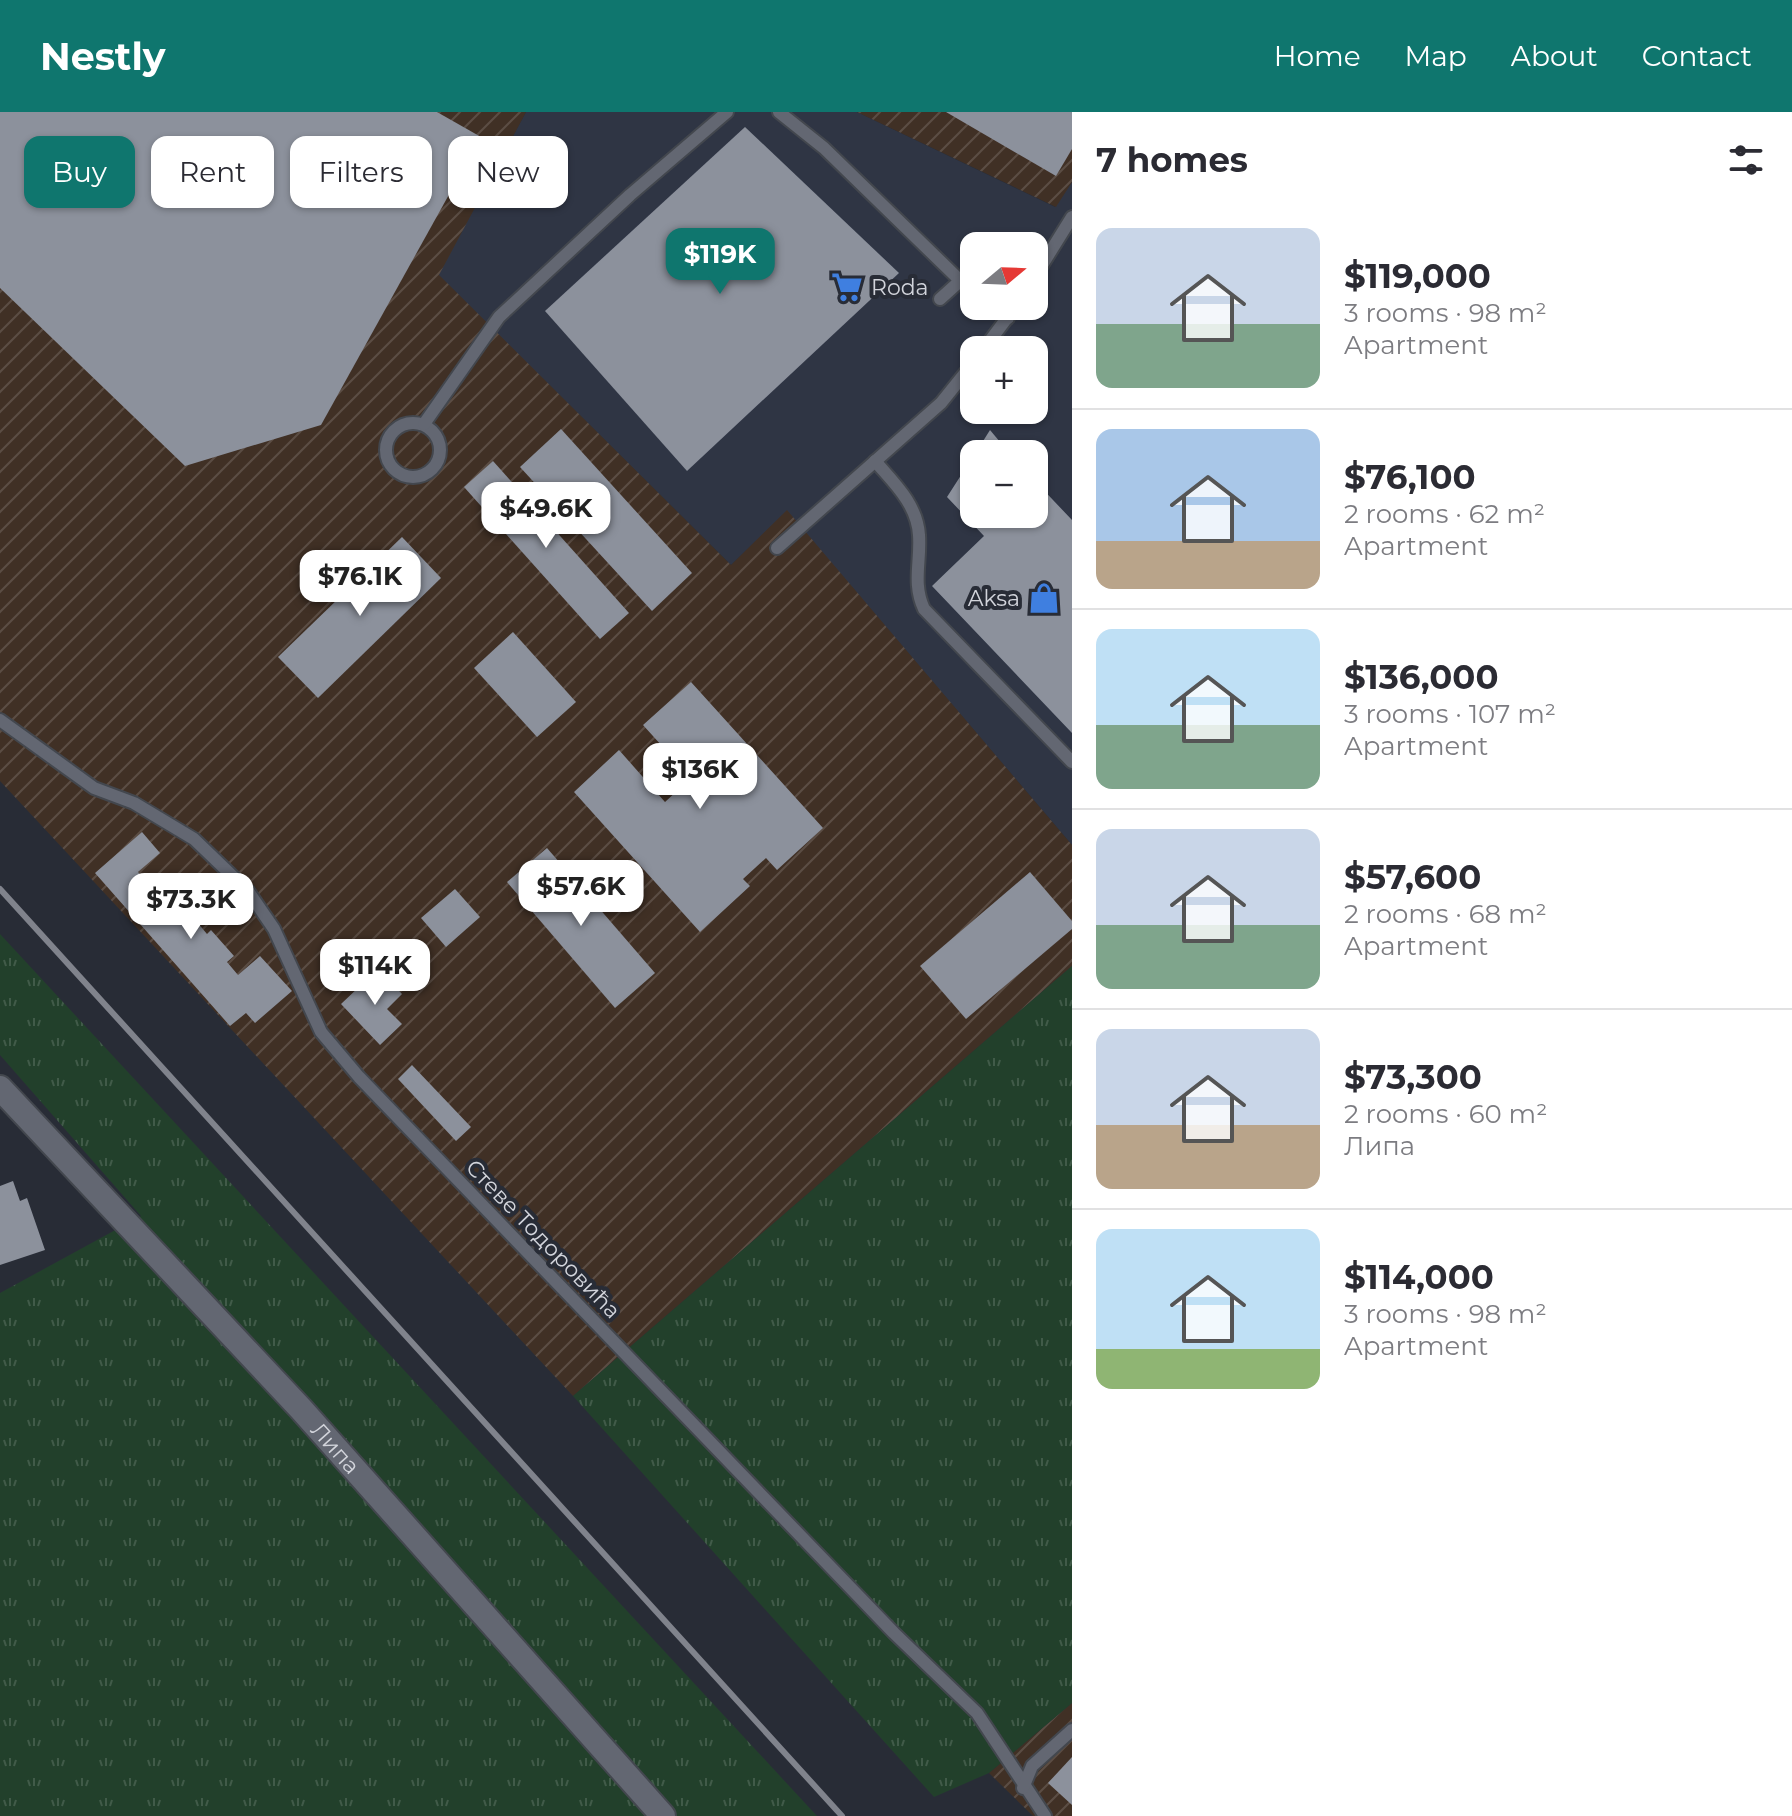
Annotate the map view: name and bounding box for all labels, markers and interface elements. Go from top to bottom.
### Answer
text: Nestly [40,33,166,80]
text: Home [1274,39,1361,73]
text: Map [1405,39,1467,73]
text: About [1511,39,1598,73]
text: Contact [1642,39,1752,73]
chip: Buy [24,136,135,208]
chip: Rent [151,136,274,208]
chip: Filters [290,136,432,208]
chip: New [448,136,568,208]
icon: filters [1724,138,1768,182]
text: 7 homes [1096,139,1248,181]
pin: $119K [664,228,776,296]
north arrow [960,232,1048,320]
map controls [960,232,1048,528]
text: $119K [684,238,756,270]
text: $119,000 [1344,255,1491,297]
icon: home [1160,260,1256,356]
supermarket icon: Roda [830,270,864,304]
place label: Roda [871,274,929,301]
text: 3 rooms · 98 m² [1344,297,1547,329]
text: Apartment [1344,329,1488,361]
button: + [960,336,1048,424]
button: − [960,440,1048,528]
text: $76,100 [1344,456,1476,498]
icon: home [1160,461,1256,557]
pin: $49.6K [481,482,611,550]
text: $49.6K [499,492,593,524]
text: 2 rooms · 62 m² [1344,498,1545,530]
text: Apartment [1344,530,1488,562]
pin: $76.1K [295,550,425,618]
text: $76.1K [318,560,402,592]
shop icon: Aksa [1027,581,1061,615]
place label: Aksa [968,585,1020,612]
text: $136,000 [1344,656,1499,698]
icon: home [1160,661,1256,757]
text: 3 rooms · 107 m² [1344,698,1556,730]
text: Apartment [1344,730,1488,762]
pin: $136K [644,743,756,811]
text: $136K [661,753,739,785]
text: $57,600 [1344,856,1481,898]
pin: $57.6K [516,860,646,928]
icon: home [1160,861,1256,957]
text: $57.6K [537,870,625,902]
pin: $73.3K [126,873,256,941]
text: $73.3K [146,883,236,915]
text: 2 rooms · 68 m² [1344,898,1547,930]
text: Apartment [1344,930,1488,962]
pin: $114K [319,939,431,1007]
text: $114K [338,949,412,981]
text: $73,300 [1344,1056,1482,1098]
icon: home [1160,1061,1256,1157]
text: 2 rooms · 60 m² [1344,1098,1547,1130]
text: Липа [1344,1130,1415,1162]
street label: Стеве Тодоровића [460,1154,626,1324]
text: $114,000 [1344,1256,1494,1298]
icon: home [1160,1261,1256,1357]
text: 3 rooms · 98 m² [1344,1298,1547,1330]
text: Apartment [1344,1330,1488,1362]
street label: Липа [305,1416,366,1479]

